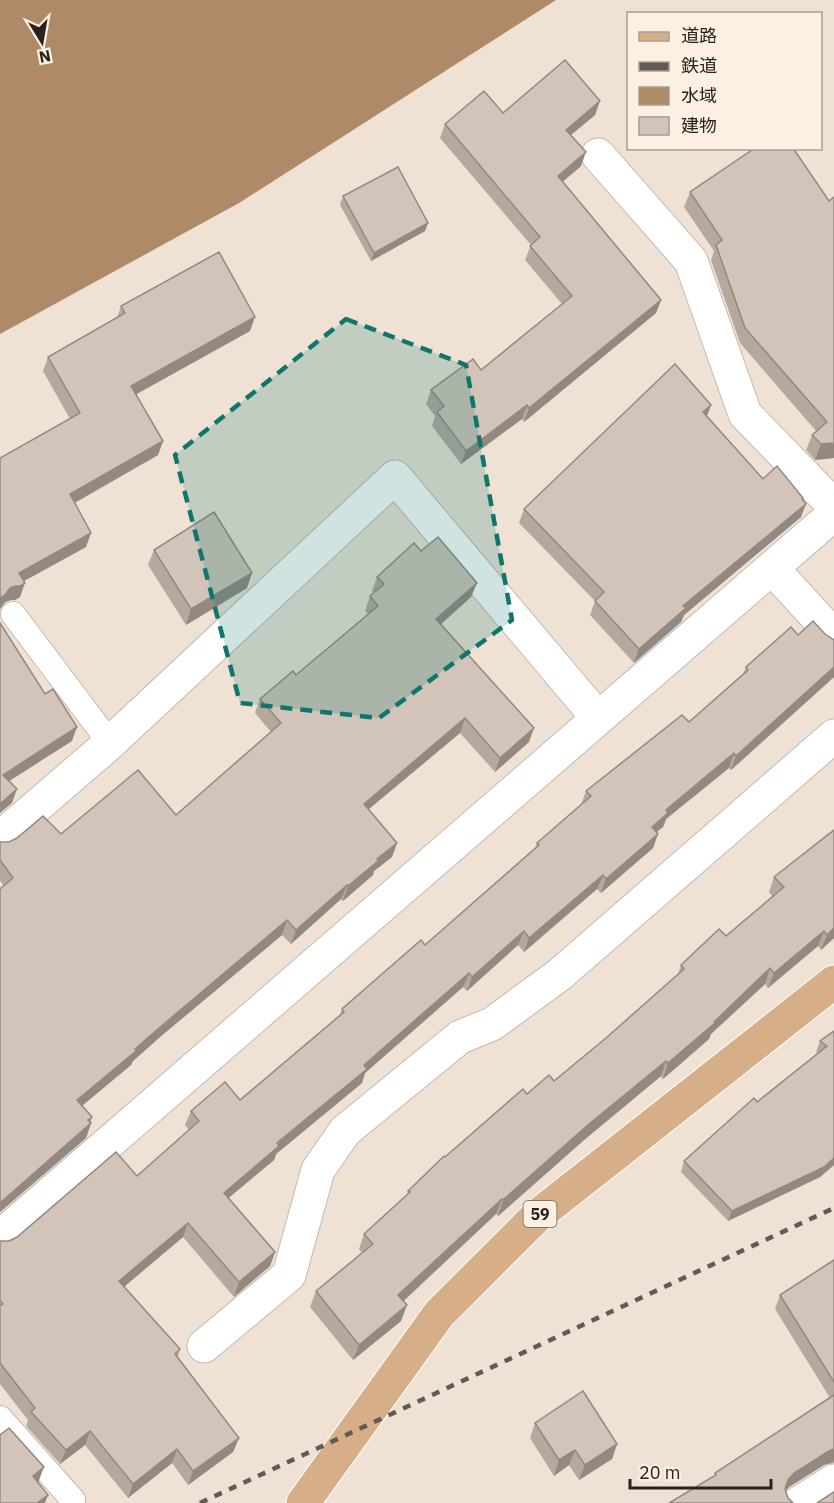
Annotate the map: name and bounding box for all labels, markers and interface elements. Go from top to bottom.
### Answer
north arrow [12,12,72,72]
legend [627,12,822,150]
text: 道路 [681,24,717,47]
text: N [37,46,52,68]
text: 鉄道 [681,54,717,77]
text: 水域 [681,84,717,107]
text: 建物 [681,114,717,137]
road number: 59 [524,1201,556,1227]
scale bar [630,1452,771,1490]
text: 20 m [639,1461,681,1484]

